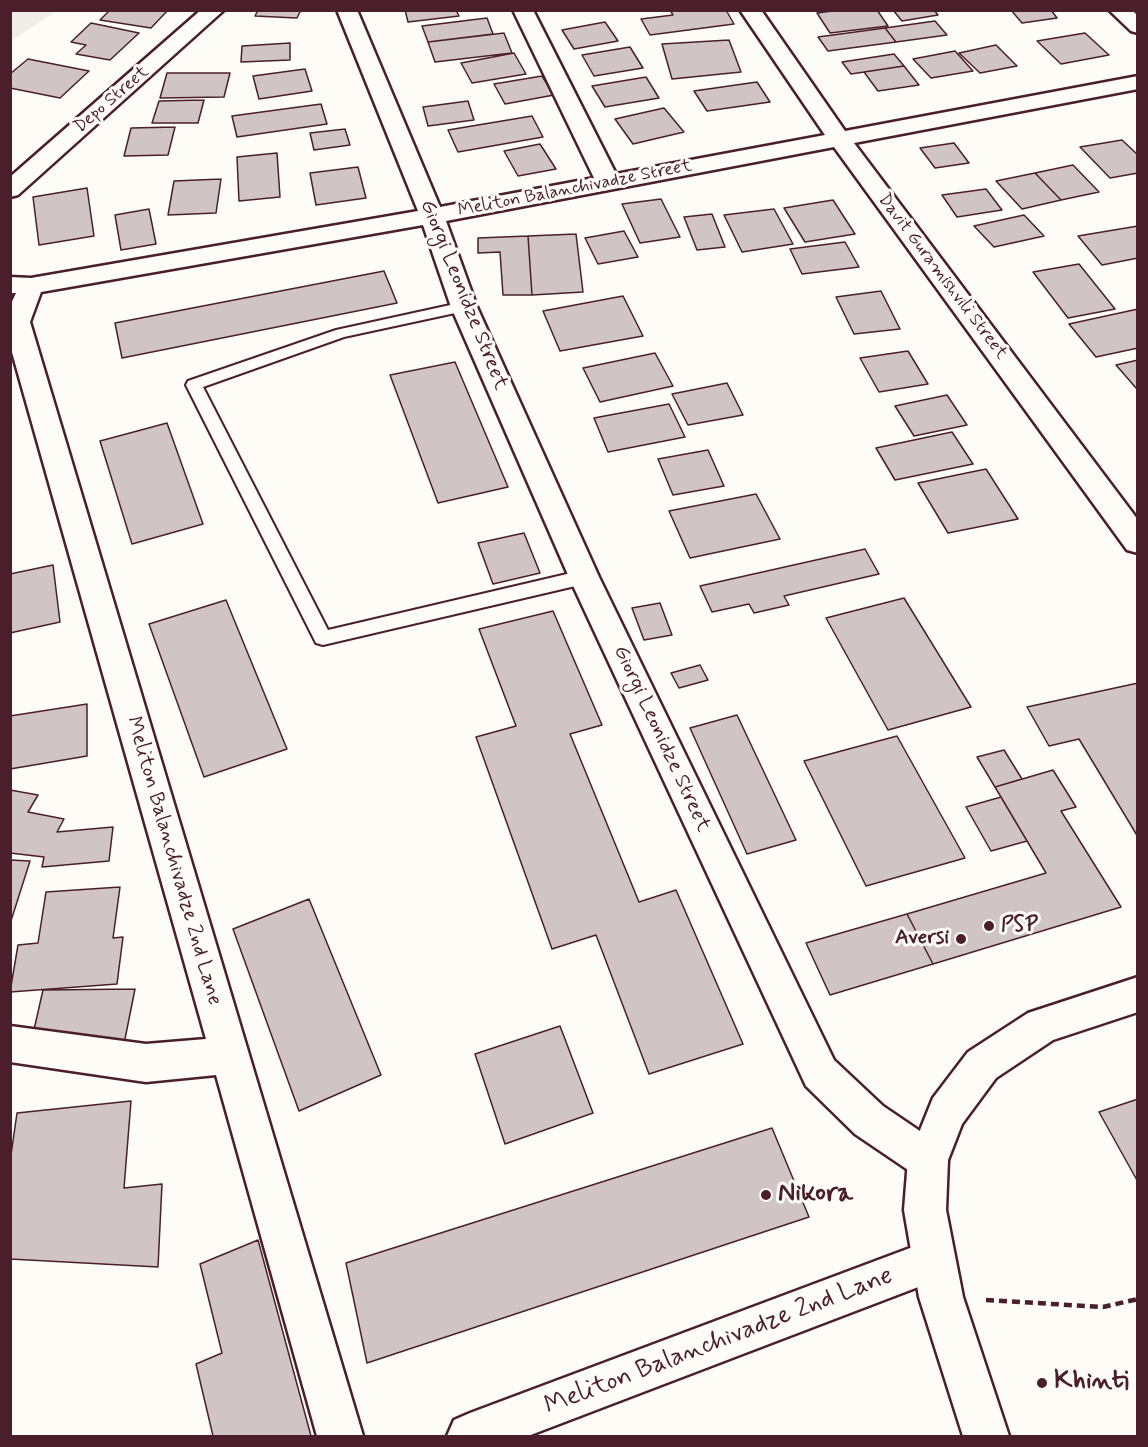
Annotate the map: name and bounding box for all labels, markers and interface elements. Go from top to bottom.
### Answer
street label: Depo Street [70,62,154,138]
street label: Meliton Balanchivadze Street [456,156,694,222]
street label: Davit Guramishvili Street [873,190,1011,364]
street label: Giorgi Leonidze Street [413,196,513,394]
street label: Giorgi Leonidze Street [607,642,715,836]
street label: Meliton Balanchivadze 2nd Lane [120,714,226,1008]
place label: PSP [1001,913,1038,939]
marker: PSP [982,919,996,933]
place label: Aversi [895,926,949,952]
marker: Aversi [954,932,968,946]
place label: Nikora [778,1179,853,1211]
marker: Nikora [759,1188,773,1202]
street label: Meliton Balanchivadze 2nd Lane [540,1261,898,1423]
place label: Khinti [1054,1367,1129,1399]
marker: Khinti [1035,1376,1049,1390]

